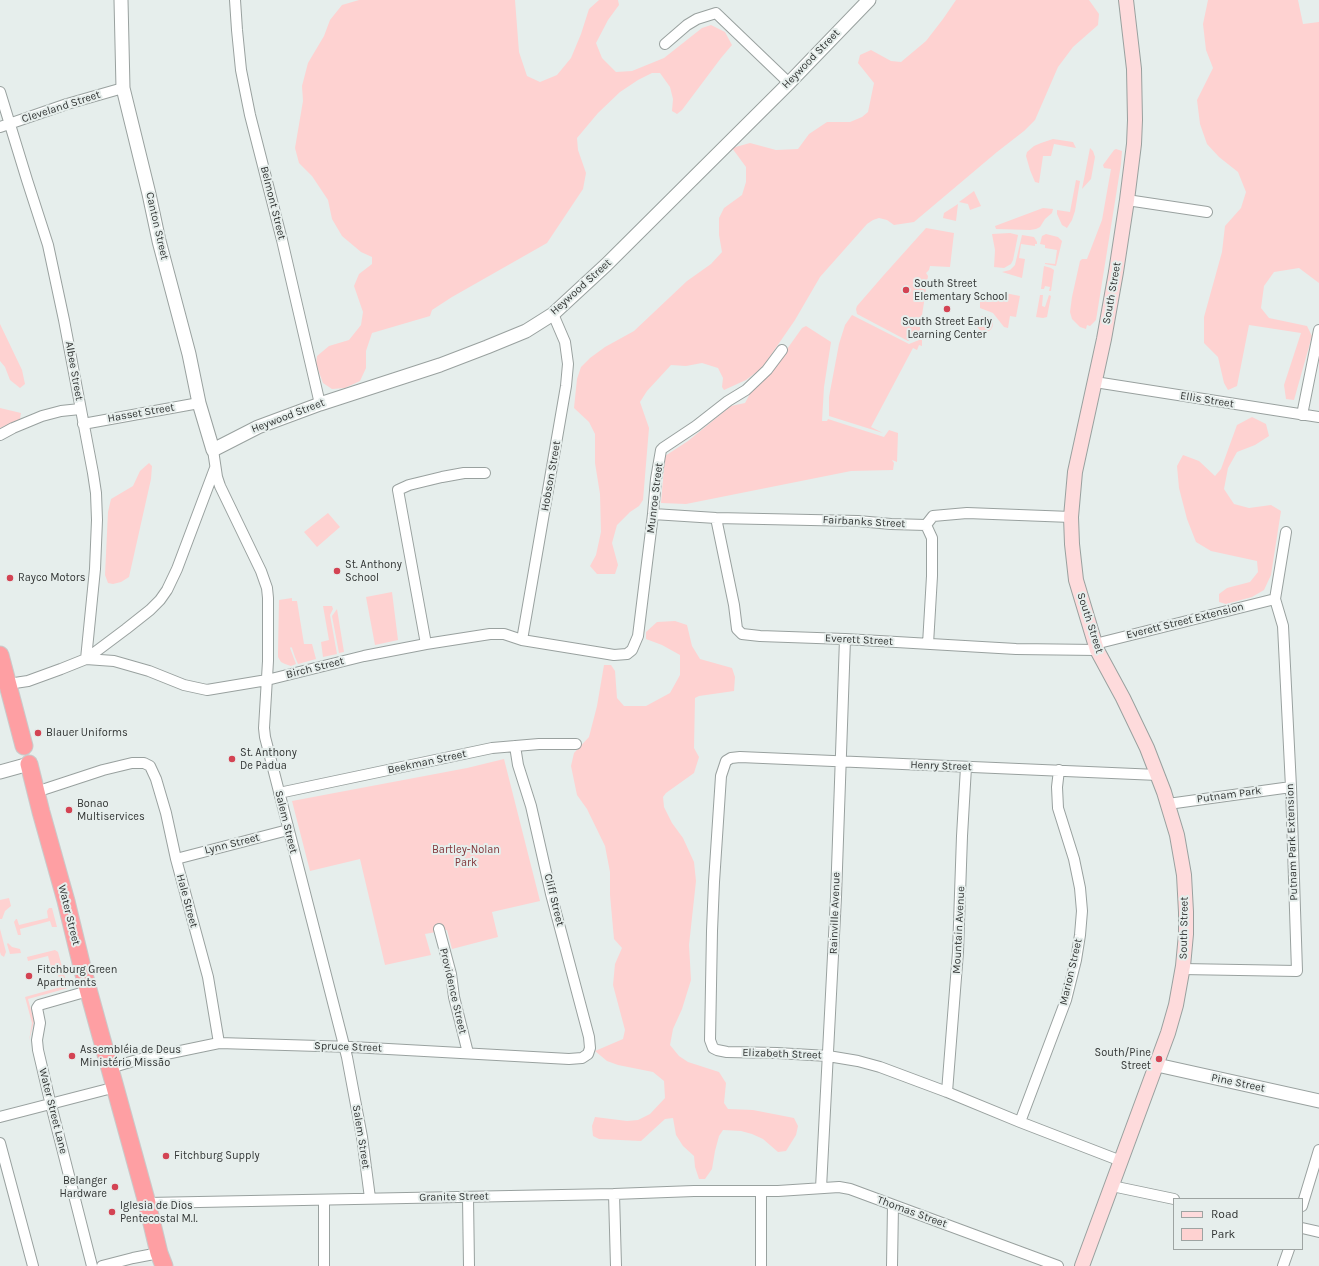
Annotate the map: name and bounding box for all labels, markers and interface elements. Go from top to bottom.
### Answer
street label: Heywood Street [779,27,843,91]
street label: Cleveland Street [20,88,102,126]
street label: Belmont Street [257,165,289,241]
street label: Canton Street [143,191,171,261]
street label: Heywood Street [548,256,614,318]
street label: South Street [1100,261,1124,325]
place label: South Street Elementary School [914,277,1007,303]
marker: South Street Elementary School [901,285,911,295]
marker: South Street Early Learning Center [942,304,952,314]
place label: South Street Early Learning Center [902,315,992,341]
street label: Albee Street [62,340,86,402]
street label: Ellis Street [1179,389,1235,411]
street label: Heywood Street [249,396,327,436]
street label: Hasset Street [107,401,175,425]
street label: Hobson Street [538,440,564,512]
street label: Munroe Street [644,462,666,534]
street label: Fairbanks Street [822,513,906,531]
place label: St. Anthony School [345,558,402,584]
marker: St. Anthony School [332,566,342,576]
place label: Rayco Motors [18,571,85,585]
marker: Rayco Motors [5,573,15,583]
street label: South Street [1074,591,1106,655]
street label: Everett Street Extension [1125,600,1245,642]
street label: Everett Street [825,632,893,648]
street label: Birch Street [285,654,345,682]
place label: Blauer Uniforms [46,726,128,740]
marker: Blauer Uniforms [33,728,43,738]
place label: St. Anthony De Padua [240,746,297,772]
street label: Beekman Street [386,747,468,777]
marker: St. Anthony De Padua [227,754,237,764]
street label: Henry Street [910,758,972,774]
street label: Putnam Park Extension [1283,783,1301,901]
street label: Putnam Park [1196,784,1262,806]
street label: Salem Street [272,789,300,855]
place label: Bonao Multiservices [77,797,145,823]
marker: Bonao Multiservices [64,805,74,815]
street label: Lynn Street [203,831,261,857]
park label: Bartley-Nolan Park [432,843,500,869]
street label: Cliff Street [541,872,567,928]
street label: Rainville Avenue [827,872,843,954]
street label: Hale Street [174,873,200,929]
street label: Water Street [55,883,83,947]
street label: Mountain Avenue [950,886,968,974]
street label: South Street [1177,896,1191,960]
street label: Marion Street [1057,937,1085,1007]
street label: Providence Street [437,947,469,1035]
place label: Fitchburg Green Apartments [37,963,117,989]
marker: Fitchburg Green Apartments [24,971,34,981]
street label: Spruce Street [314,1039,382,1055]
place label: Assembléia de Deus Ministério Missão [80,1043,181,1069]
street label: Elizabeth Street [742,1046,822,1062]
place label: South/Pine Street [1095,1046,1151,1072]
marker: Assembléia de Deus Ministério Missão [67,1051,77,1061]
marker: South/Pine Street [1154,1054,1164,1064]
street label: Water Street Lane [36,1067,70,1155]
street label: Pine Street [1210,1071,1266,1095]
street label: Salem Street [349,1104,373,1170]
place label: Fitchburg Supply [174,1149,260,1163]
marker: Fitchburg Supply [161,1151,171,1161]
place label: Belanger Hardware [59,1174,107,1200]
marker: Belanger Hardware [110,1182,120,1192]
street label: Granite Street [419,1190,489,1204]
street label: Thomas Street [875,1193,949,1231]
legend [1173,1198,1303,1250]
place label: Iglesia de Dios Pentecostal M.I. [120,1199,198,1225]
marker: Iglesia de Dios Pentecostal M.I. [107,1207,117,1217]
text: Road [1211,1207,1239,1221]
text: Park [1211,1227,1235,1241]

